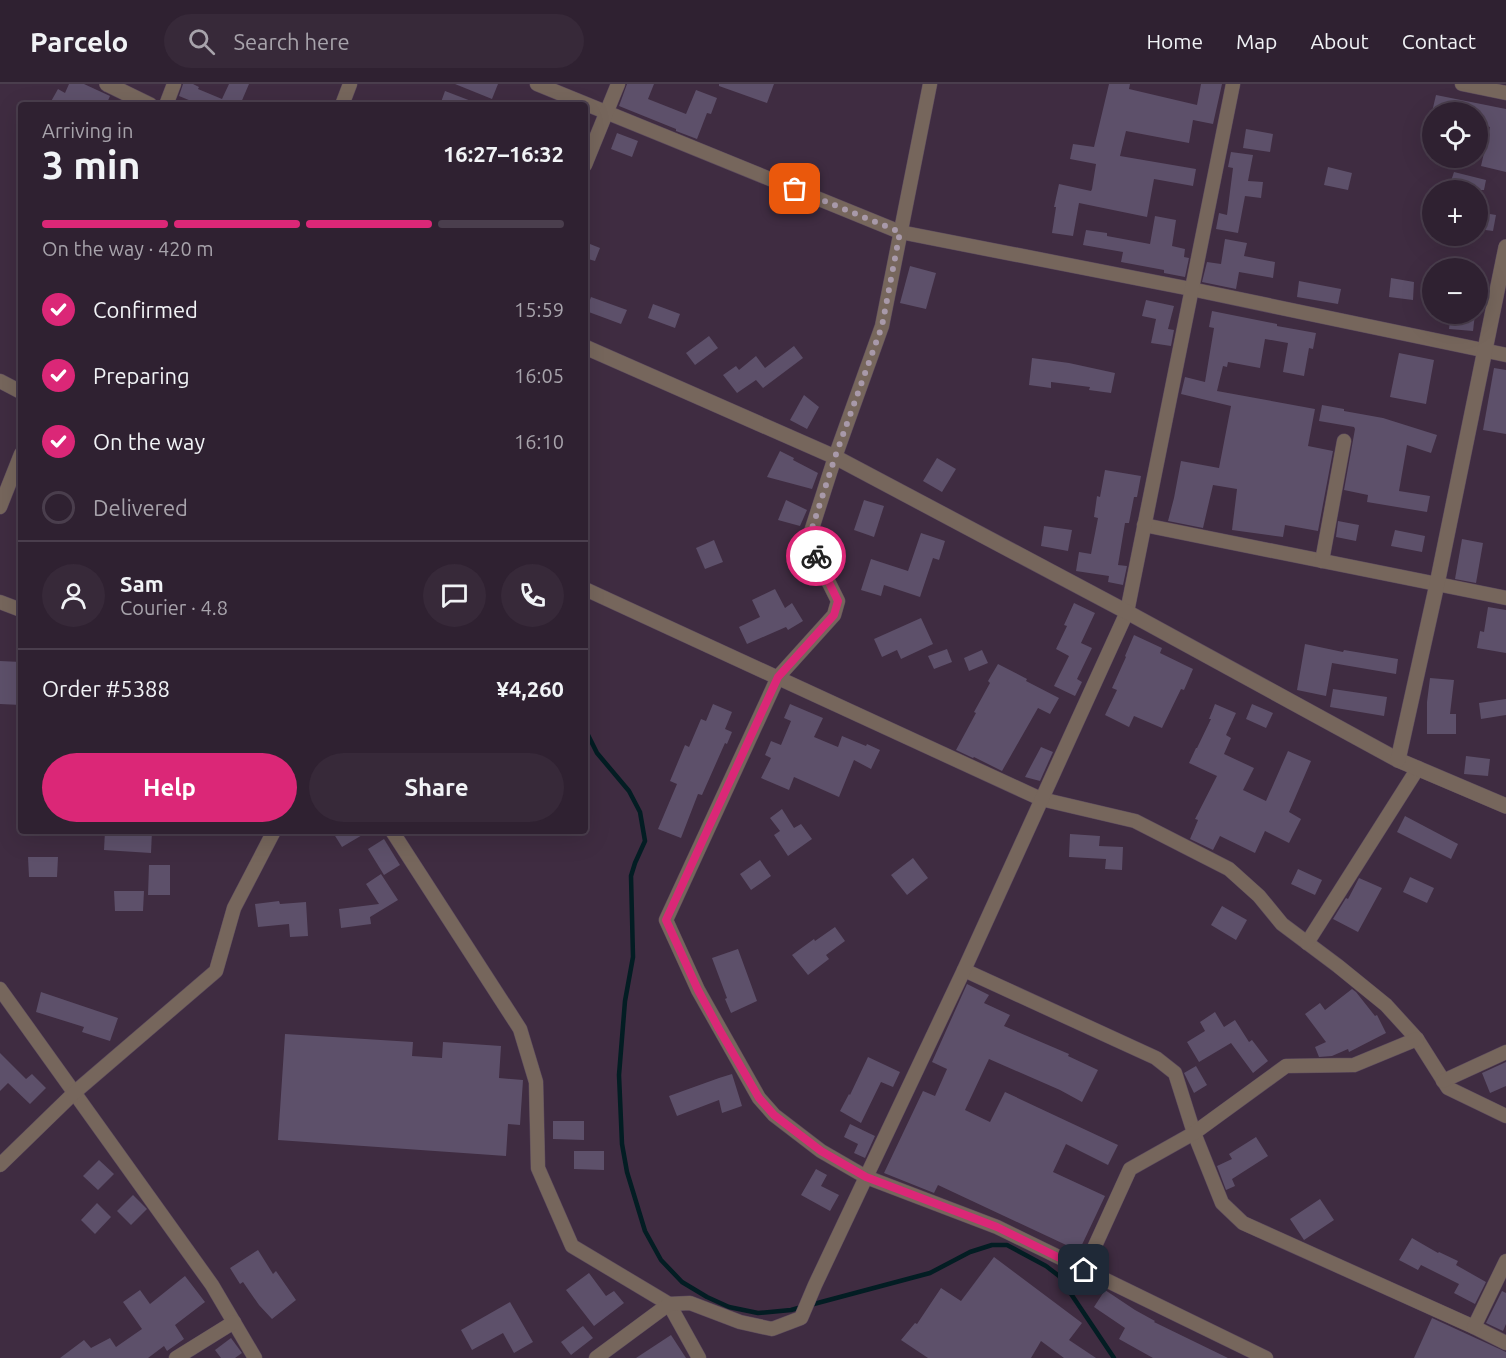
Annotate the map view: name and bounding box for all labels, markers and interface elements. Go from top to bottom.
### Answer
search box [164,14,584,68]
icon: search [185,25,218,58]
text: Parcelo [30,26,128,57]
text: Search here [233,29,350,54]
text: Home [1146,29,1203,53]
text: Map [1236,29,1277,53]
text: About [1310,29,1369,53]
text: Contact [1402,29,1476,53]
map controls [1422,102,1488,324]
button: locate [1422,102,1488,168]
text: Arriving in [42,119,133,142]
text: 16:27–16:32 [443,141,564,166]
text: 3 min [42,143,141,186]
pin [769,163,820,214]
icon: bag [778,172,811,205]
button: + [1422,180,1488,246]
text: On the way · 420 m [42,237,214,260]
button: − [1422,258,1488,324]
icon: check [42,293,75,326]
text: Confirmed [93,297,198,322]
text: 15:59 [514,298,564,321]
icon: check [42,359,75,392]
text: Preparing [93,363,190,388]
text: 16:05 [514,364,564,387]
icon: check [42,425,75,458]
text: On the way [93,429,205,454]
text: 16:10 [514,430,564,453]
text: Delivered [93,495,188,520]
courier [786,526,846,586]
icon: bike [800,540,833,573]
button: person [42,564,105,627]
button: chat [423,564,486,627]
button: phone [501,564,564,627]
text: Sam [120,571,164,596]
text: Courier · 4.8 [120,596,228,619]
text: Order #5388 [42,676,170,701]
text: ¥4,260 [497,676,564,701]
button: Help [42,753,297,822]
button: Share [309,753,564,822]
pin [1058,1244,1109,1295]
icon: home [1067,1253,1100,1286]

